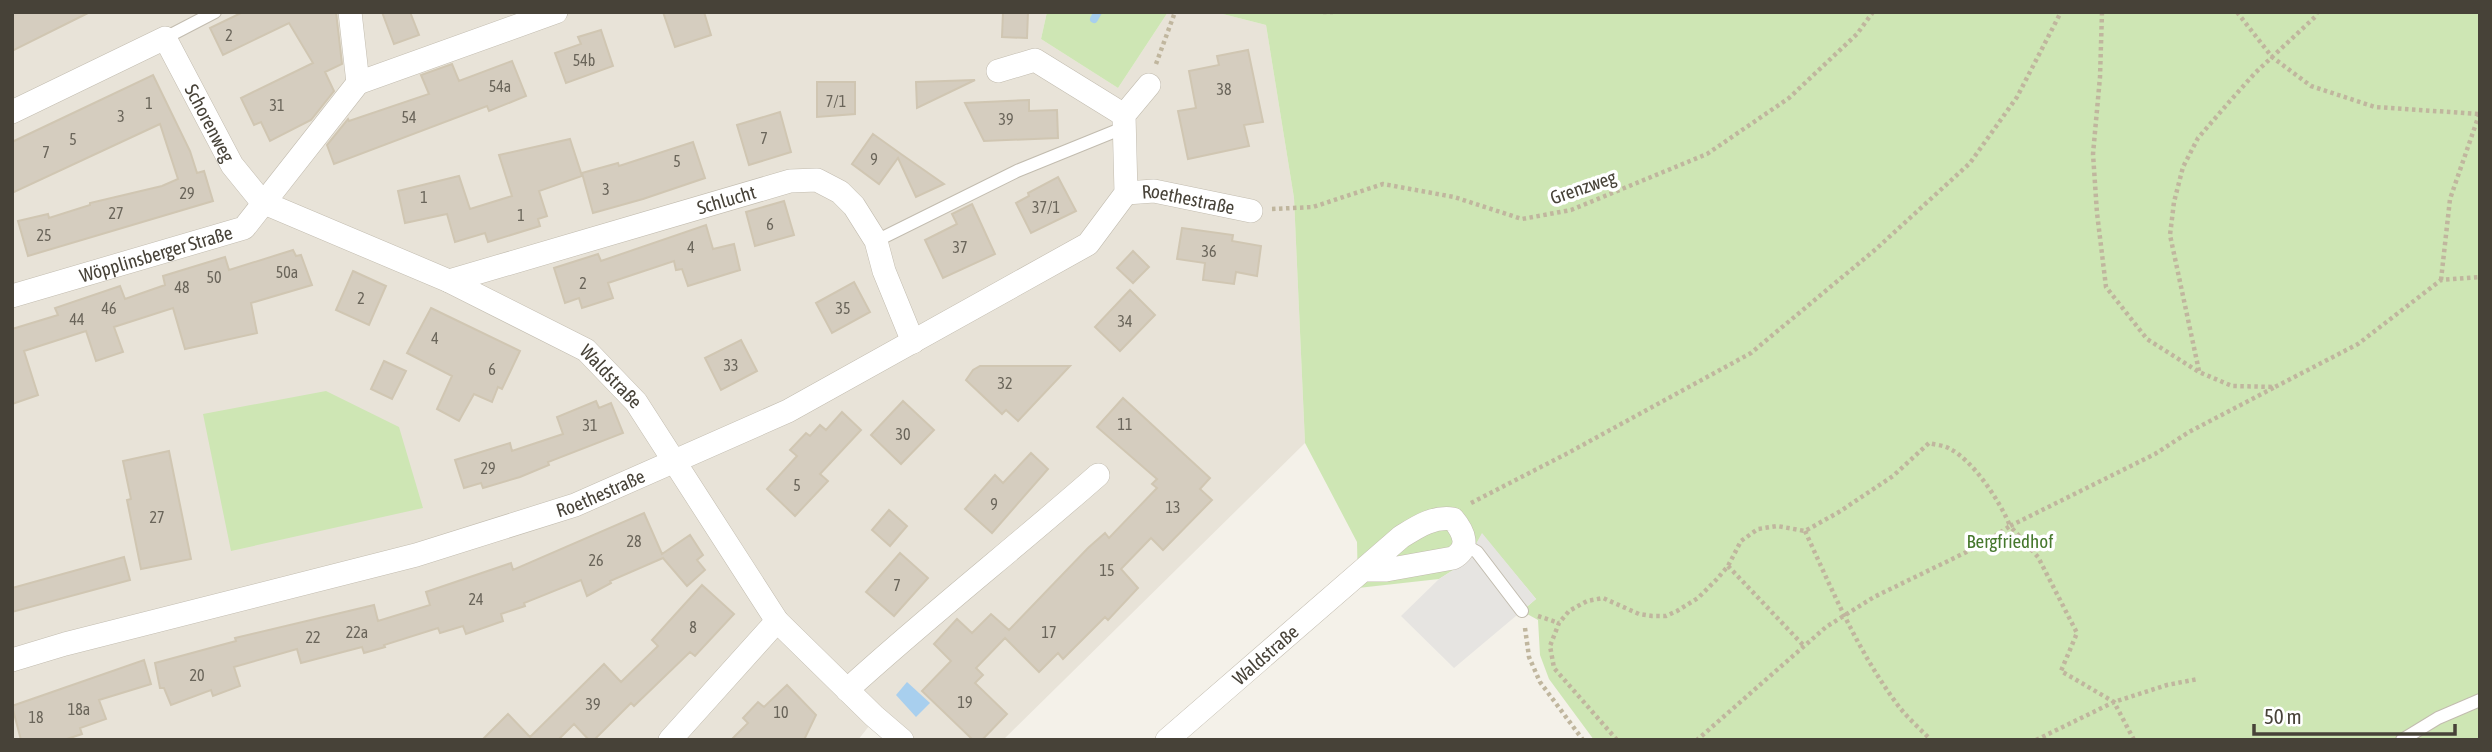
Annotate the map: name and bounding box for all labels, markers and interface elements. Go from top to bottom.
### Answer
house number: 2 [225,26,233,44]
house number: 54b [573,51,595,69]
house number: 54a [489,77,511,95]
street label: Schorenweg [180,80,240,166]
house number: 38 [1216,80,1232,98]
house number: 7/1 [826,92,846,110]
house number: 1 [145,94,153,112]
house number: 31 [269,96,285,114]
house number: 3 [117,107,125,125]
house number: 54 [401,108,417,126]
house number: 39 [998,110,1014,128]
house number: 7 [760,129,768,147]
house number: 5 [69,130,77,148]
house number: 7 [42,143,50,161]
house number: 9 [870,150,878,168]
house number: 5 [673,152,681,170]
street label: Grenzweg [1547,165,1620,209]
house number: 3 [602,180,610,198]
street label: Roethestraße [1141,180,1237,218]
street label: Schlucht [694,181,758,219]
house number: 29 [179,184,195,202]
house number: 1 [420,188,428,206]
house number: 37/1 [1032,198,1060,216]
house number: 27 [108,204,124,222]
house number: 1 [517,206,525,224]
house number: 6 [766,215,774,233]
street label: Wöpplinsberger Straße [77,221,235,287]
house number: 25 [36,226,52,244]
house number: 4 [687,238,695,256]
house number: 37 [952,238,968,256]
house number: 36 [1201,242,1217,260]
house number: 50a [276,263,298,281]
house number: 50 [206,268,222,286]
house number: 2 [579,274,587,292]
house number: 48 [174,278,190,296]
house number: 2 [357,289,365,307]
house number: 46 [101,299,117,317]
house number: 35 [835,299,851,317]
house number: 44 [69,310,85,328]
house number: 34 [1117,312,1133,330]
house number: 4 [431,329,439,347]
street label: Waldstraße [576,340,647,413]
house number: 33 [723,356,739,374]
house number: 6 [488,360,496,378]
house number: 32 [997,374,1013,392]
house number: 11 [1117,415,1133,433]
house number: 31 [582,416,598,434]
house number: 30 [895,425,911,443]
house number: 29 [480,459,496,477]
street label: Roethestraße [553,465,648,521]
house number: 5 [793,476,801,494]
house number: 9 [990,495,998,513]
house number: 13 [1165,498,1181,516]
house number: 27 [149,508,165,526]
park label: Bergfriedhof [1967,530,2053,552]
house number: 28 [626,532,642,550]
house number: 26 [588,551,604,569]
house number: 15 [1099,561,1115,579]
house number: 7 [893,576,901,594]
house number: 24 [468,590,484,608]
house number: 8 [689,618,697,636]
street label: Waldstraße [1228,620,1303,689]
house number: 22a [346,623,368,641]
house number: 17 [1041,623,1057,641]
house number: 22 [305,628,321,646]
house number: 20 [189,666,205,684]
scale bar [2254,692,2455,736]
house number: 19 [957,693,973,711]
house number: 39 [585,695,601,713]
house number: 18a [68,700,90,718]
house number: 10 [773,703,789,721]
text: 50 m [2264,704,2302,728]
house number: 18 [28,708,44,726]

